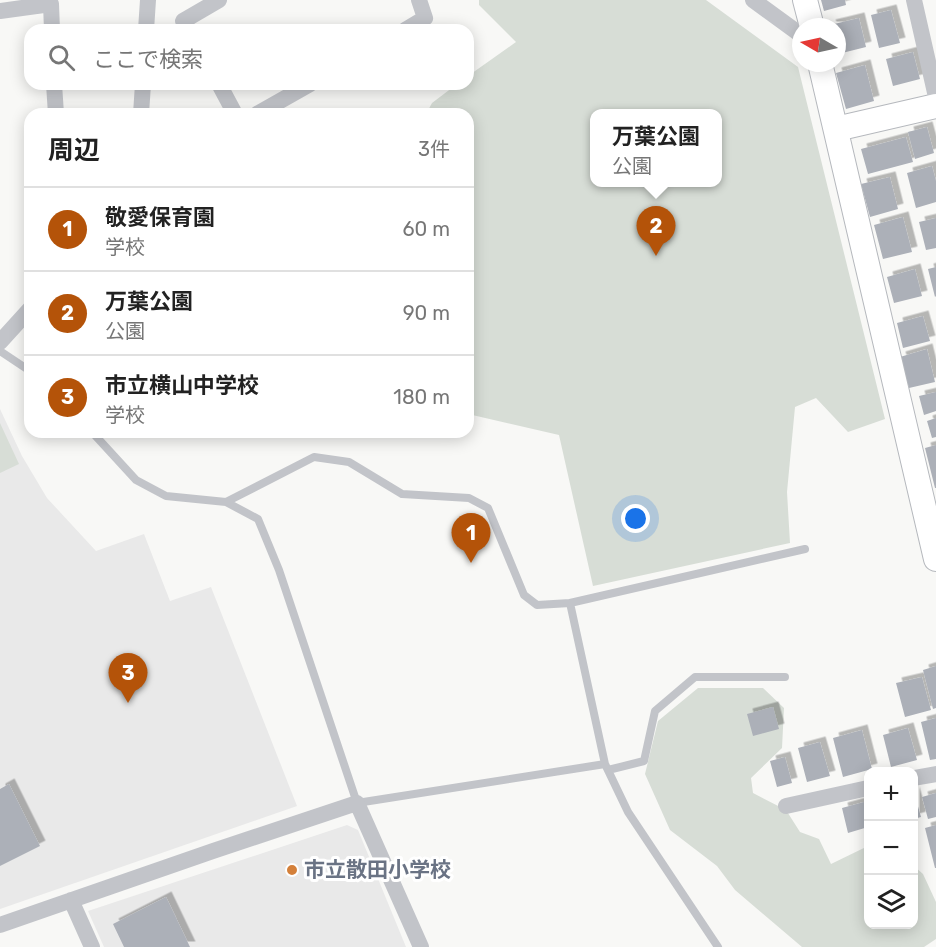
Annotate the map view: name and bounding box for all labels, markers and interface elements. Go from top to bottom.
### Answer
north arrow [792,18,846,72]
search box [24,24,474,90]
icon: search [45,41,78,74]
text: ここで検索 [93,46,203,73]
popup [590,109,722,187]
text: 万葉公園 [612,123,700,150]
text: 周辺 [48,135,100,166]
text: 3件 [418,137,450,161]
text: 公園 [612,154,652,178]
text: 敬愛保育園 [105,204,215,231]
pin: 2 [636,206,676,256]
text: 1 [63,217,72,241]
text: 60 m [403,217,450,241]
text: 学校 [105,235,145,259]
text: 万葉公園 [105,288,193,315]
text: 2 [61,301,74,325]
text: 90 m [403,301,450,325]
text: 公園 [105,319,145,343]
text: 市立横山中学校 [105,372,259,399]
text: 3 [61,385,74,409]
text: 180 m [393,385,450,409]
text: 学校 [105,403,145,427]
your location [621,504,650,533]
pin: 1 [452,514,490,563]
pin: 3 [108,654,148,703]
map controls [864,767,918,929]
button: + [864,767,918,821]
button: − [864,821,918,875]
place label: 市立散田小学校 [304,857,451,882]
marker: 市立散田小学校 [285,863,299,877]
button: layers [864,875,918,929]

